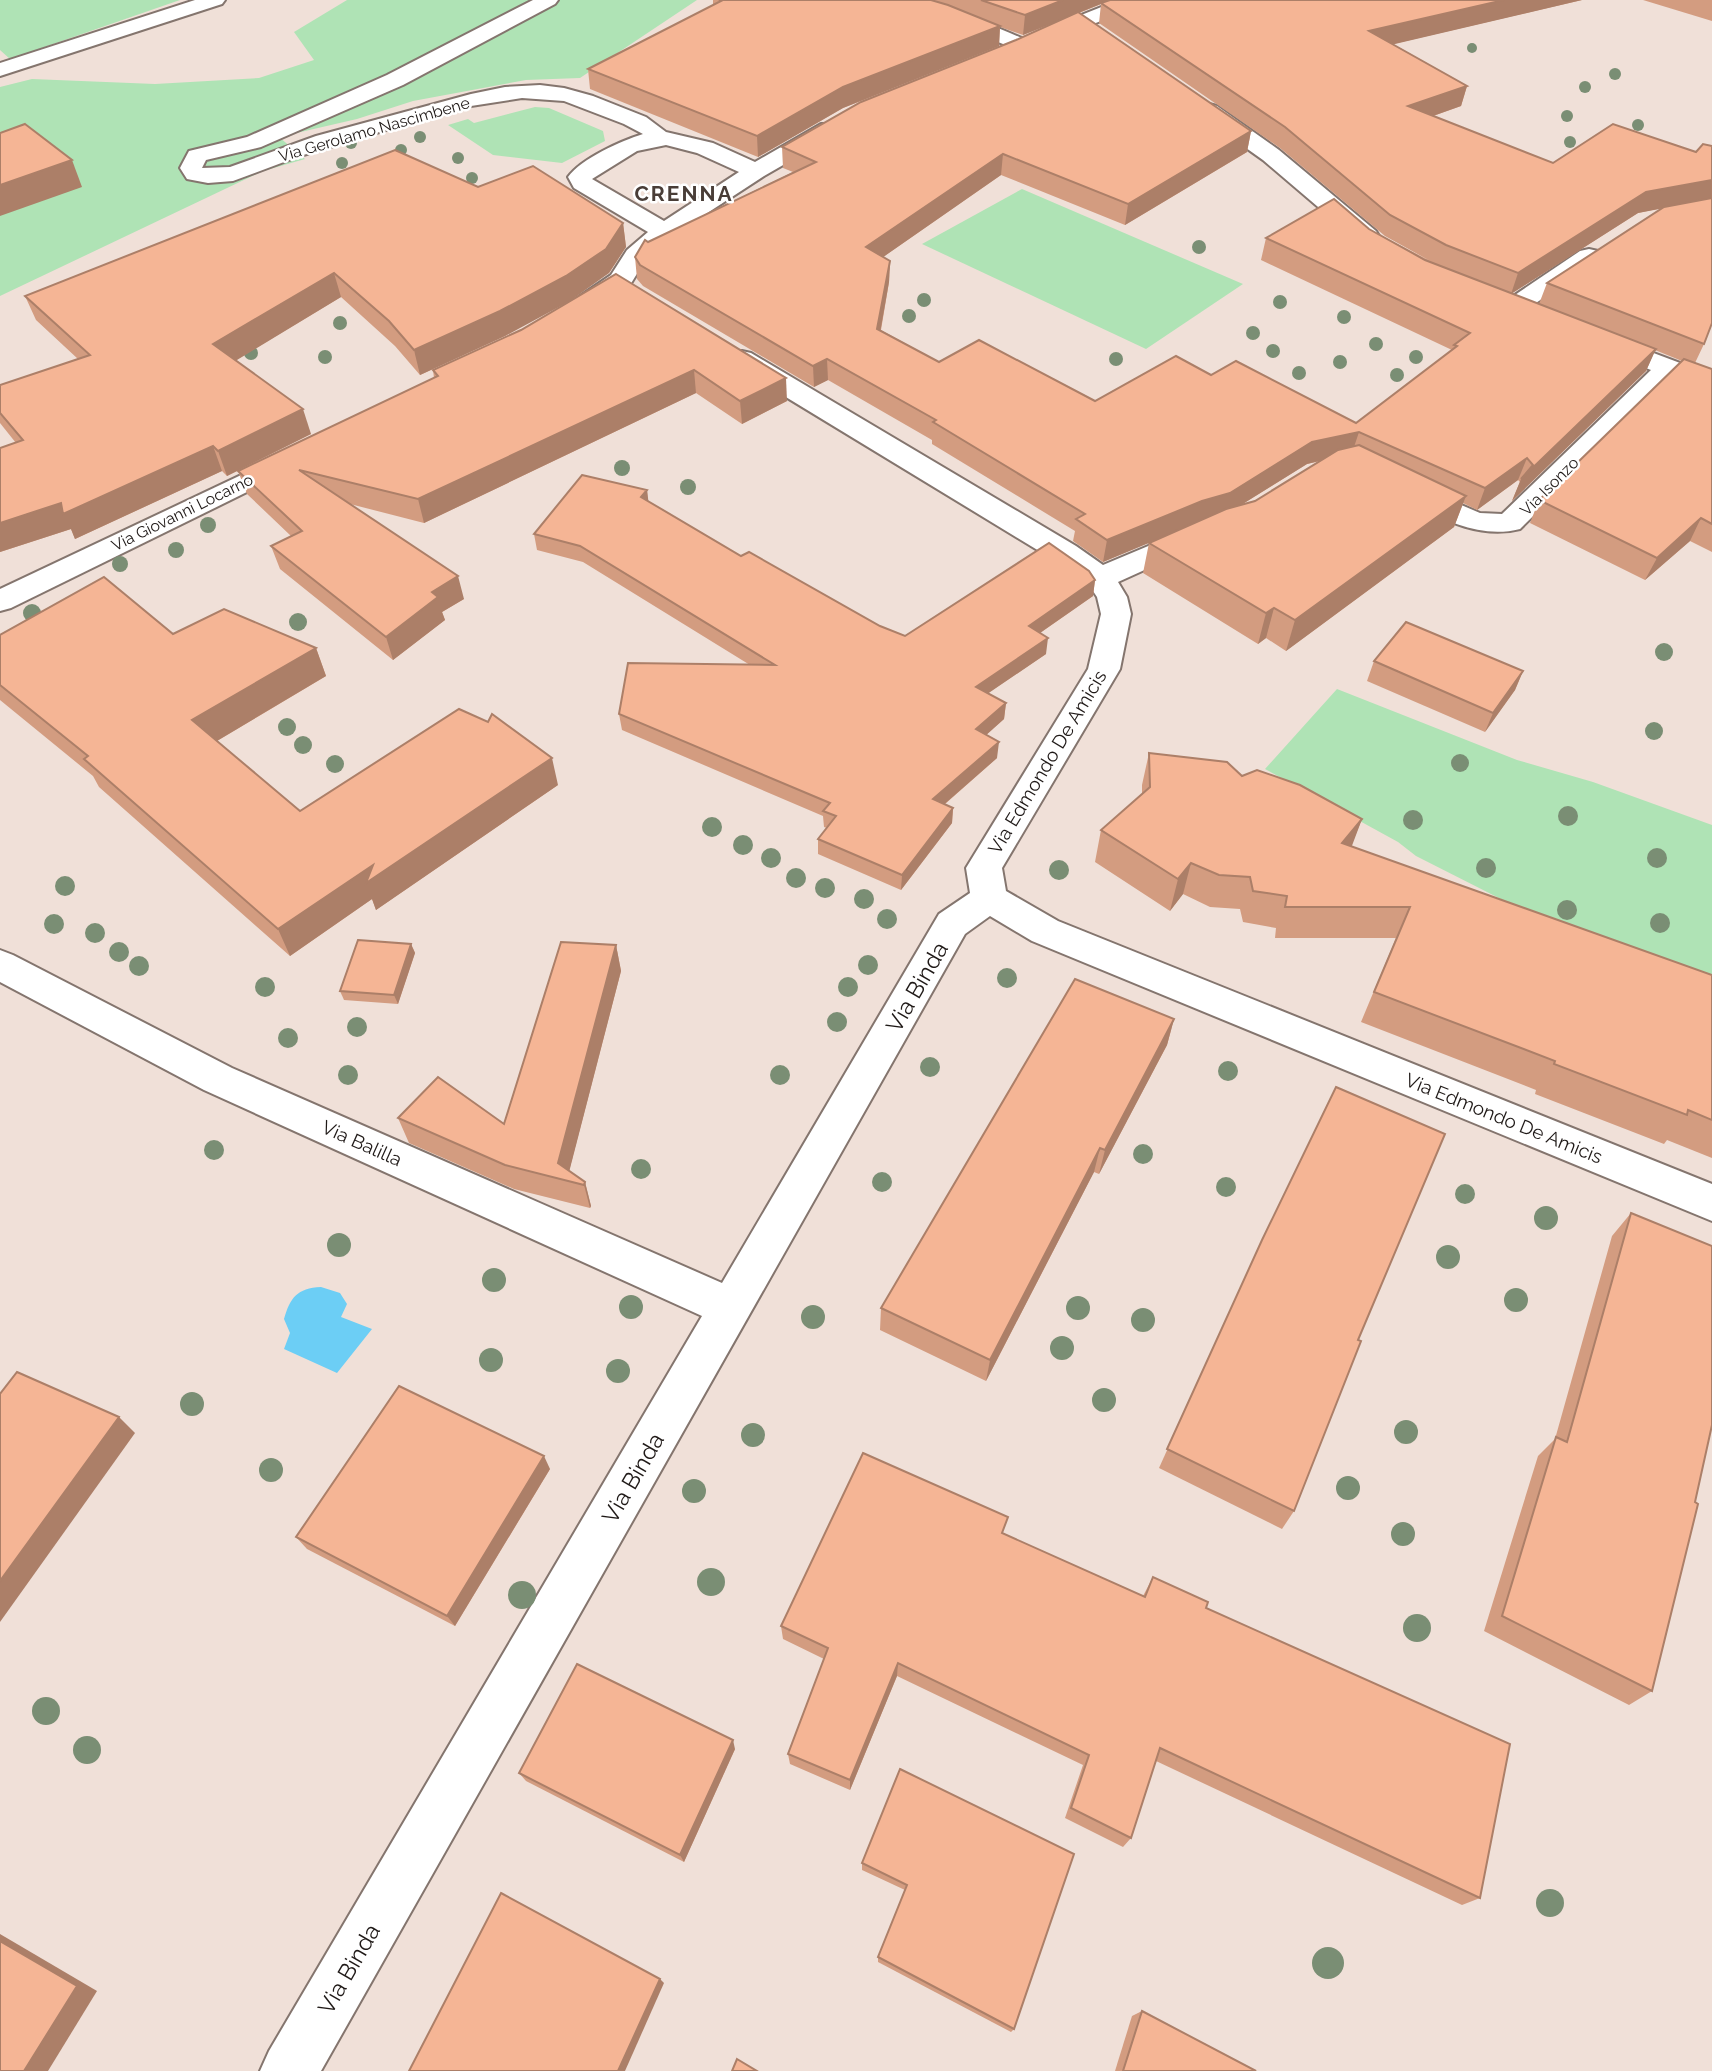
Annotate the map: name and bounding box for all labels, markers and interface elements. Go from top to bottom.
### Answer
street label: Via Gerolamo Nascimbene [276,93,472,166]
district label: CRENNA [634,181,734,206]
street label: Via Isonzo [1516,453,1583,520]
street label: Via Giovanni Locarno [108,470,256,555]
street label: Via Edmondo De Amicis [983,666,1111,858]
street label: Via Binda [880,937,953,1037]
street label: Via Edmondo De Amicis [1402,1068,1606,1168]
street label: Via Balilla [319,1116,405,1170]
street label: Via Binda [596,1428,669,1528]
street label: Via Binda [312,1919,385,2019]

